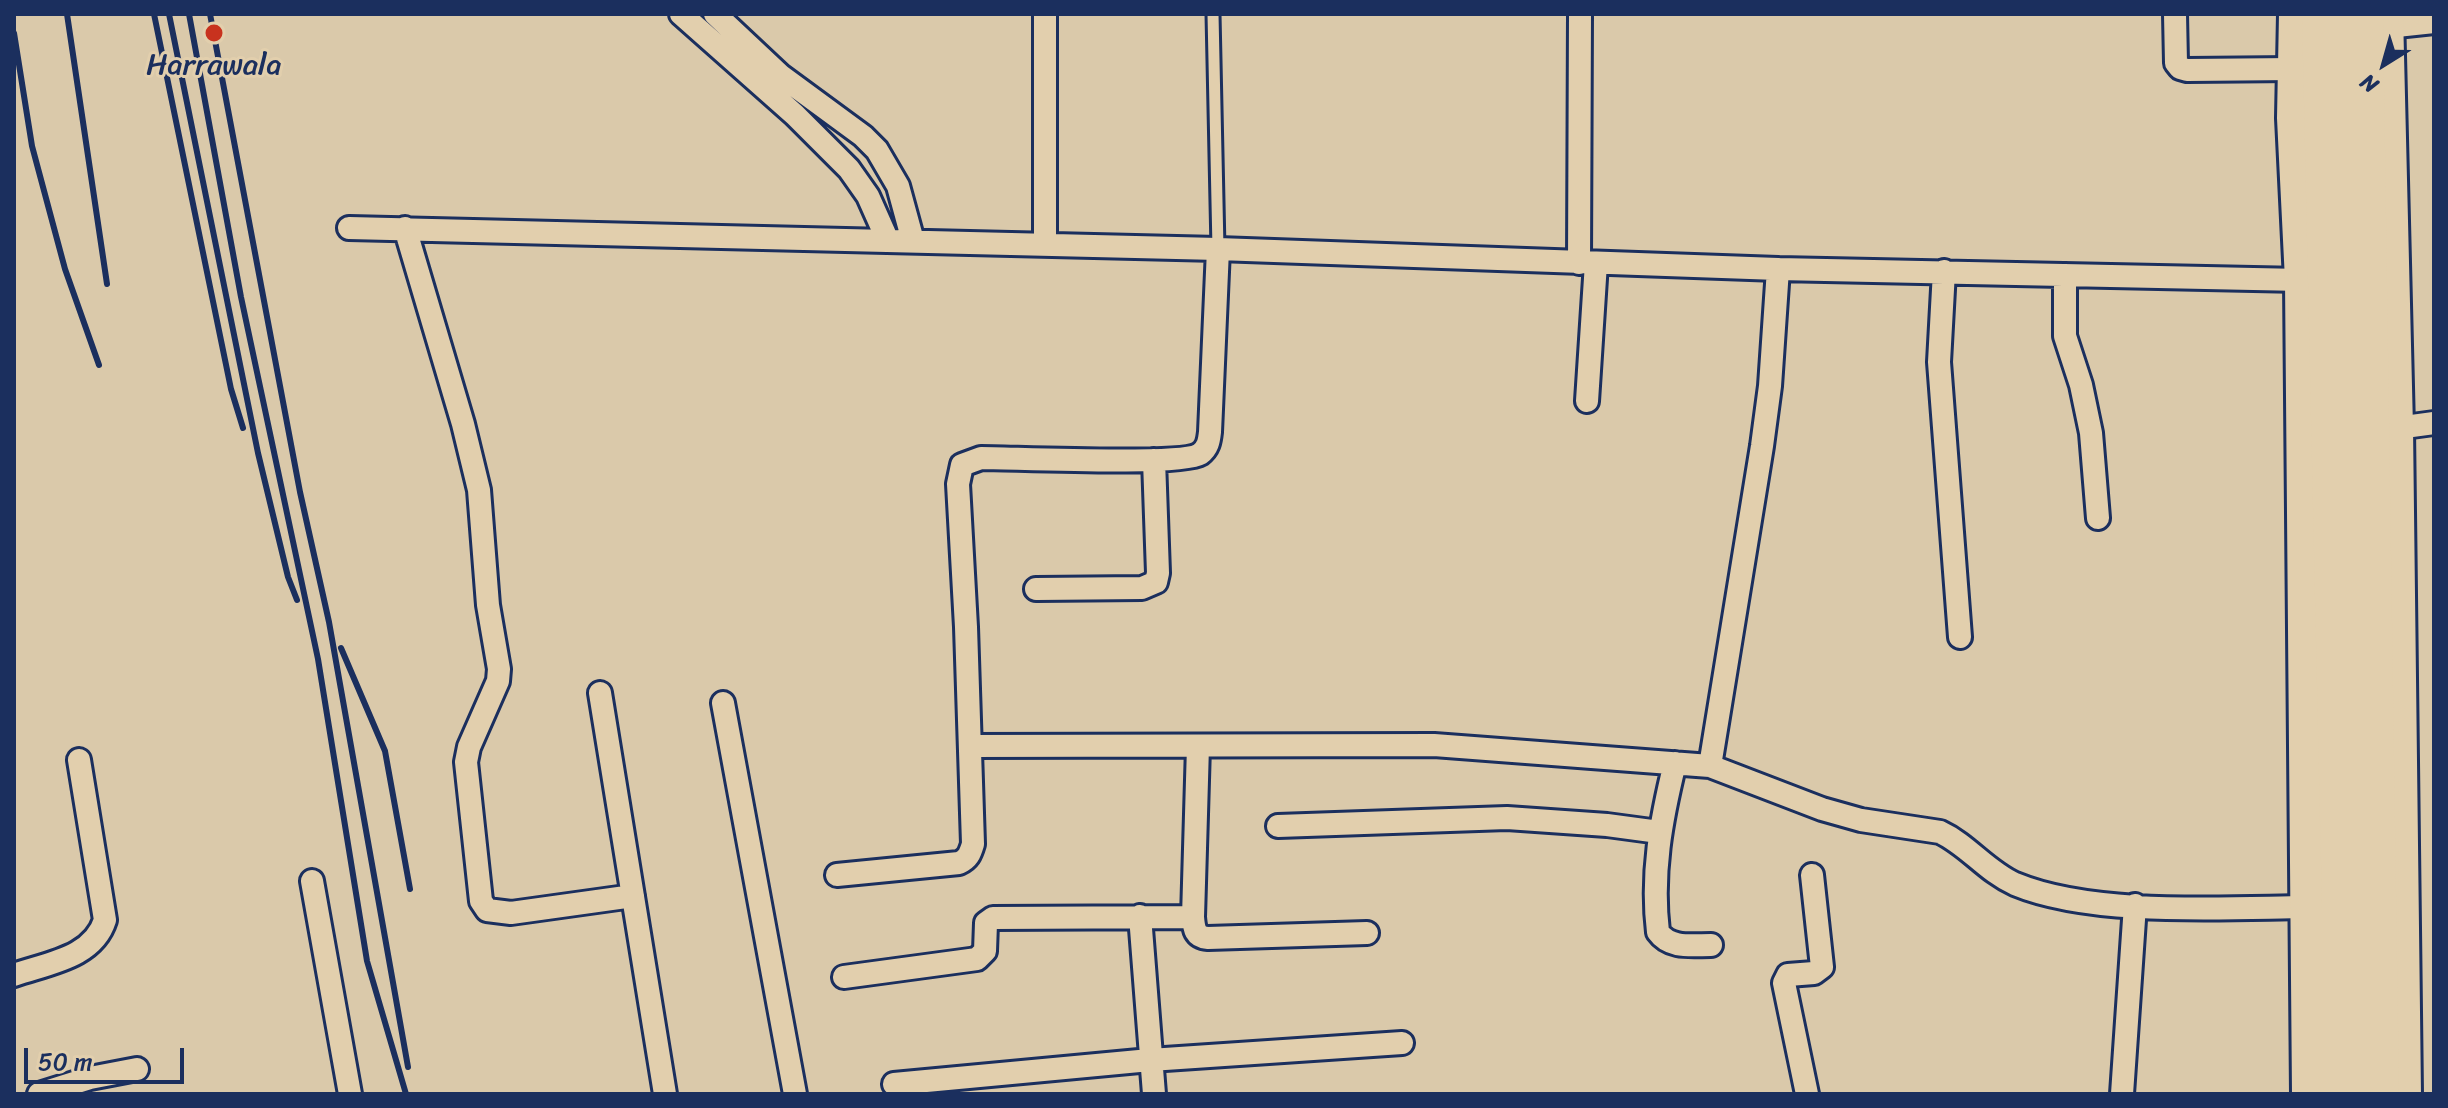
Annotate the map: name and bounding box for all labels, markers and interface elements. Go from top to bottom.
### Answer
marker: Harrawala [203,22,225,44]
north arrow [2344,24,2424,104]
place label: Harrawala [146,48,282,84]
text: N [2351,63,2387,104]
scale bar [28,1032,188,1082]
text: 50 m [38,1041,93,1083]

